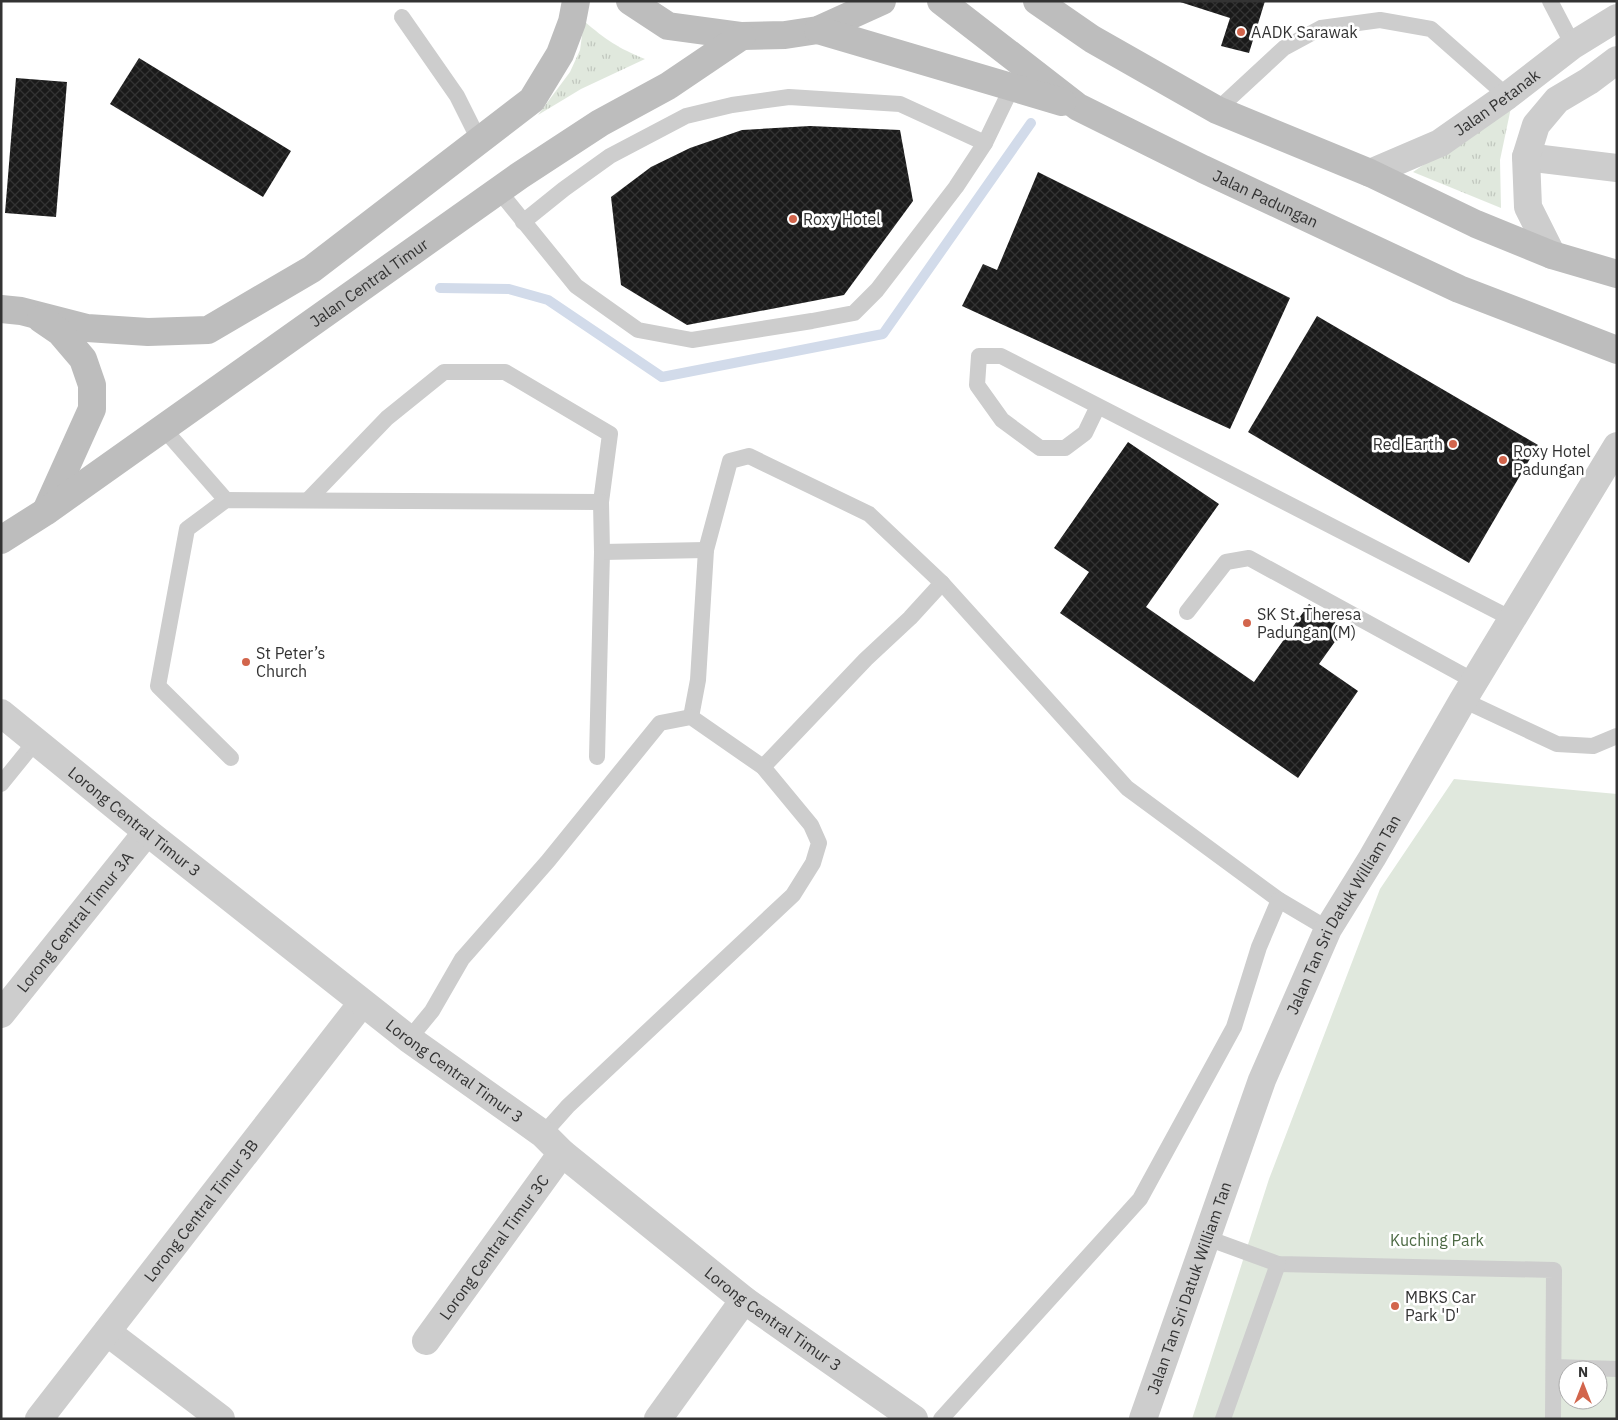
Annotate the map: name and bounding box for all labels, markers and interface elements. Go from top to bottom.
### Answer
place label: AADK Sarawak [1251,22,1358,42]
marker: AADK Sarawak [1235,26,1247,38]
street label: Jalan Petanak [1450,64,1544,140]
street label: Jalan Padungan [1210,165,1322,232]
place label: Roxy Hotel [803,209,881,229]
marker: Roxy Hotel [787,213,799,225]
street label: Jalan Central Timur [306,234,432,331]
place label: Red Earth [1373,434,1443,454]
marker: Red Earth [1447,438,1459,450]
place label: Roxy Hotel Padungan [1513,441,1591,479]
marker: Roxy Hotel Padungan [1497,454,1509,466]
place label: SK St. Theresa Padungan (M) [1257,604,1362,642]
marker: SK St. Theresa Padungan (M) [1241,617,1253,629]
place label: St Peter’s Church [256,643,325,681]
marker: St Peter’s Church [240,656,252,668]
street label: Lorong Central Timur 3 [64,762,205,881]
street label: Jalan Tan Sri Datuk William Tan [1282,811,1405,1017]
street label: Lorong Central Timur 3A [12,848,137,996]
street label: Lorong Central Timur 3 [382,1015,527,1127]
street label: Lorong Central Timur 3B [139,1135,262,1286]
street label: Lorong Central Timur 3C [435,1170,553,1323]
street label: Jalan Tan Sri Datuk William Tan [1142,1179,1236,1397]
park label: Kuching Park [1390,1230,1485,1250]
street label: Lorong Central Timur 3 [701,1262,845,1375]
place label: MBKS Car Park 'D' [1405,1287,1476,1325]
marker: MBKS Car Park 'D' [1389,1300,1401,1312]
north arrow [1558,1360,1608,1410]
text: N [1578,1363,1588,1381]

